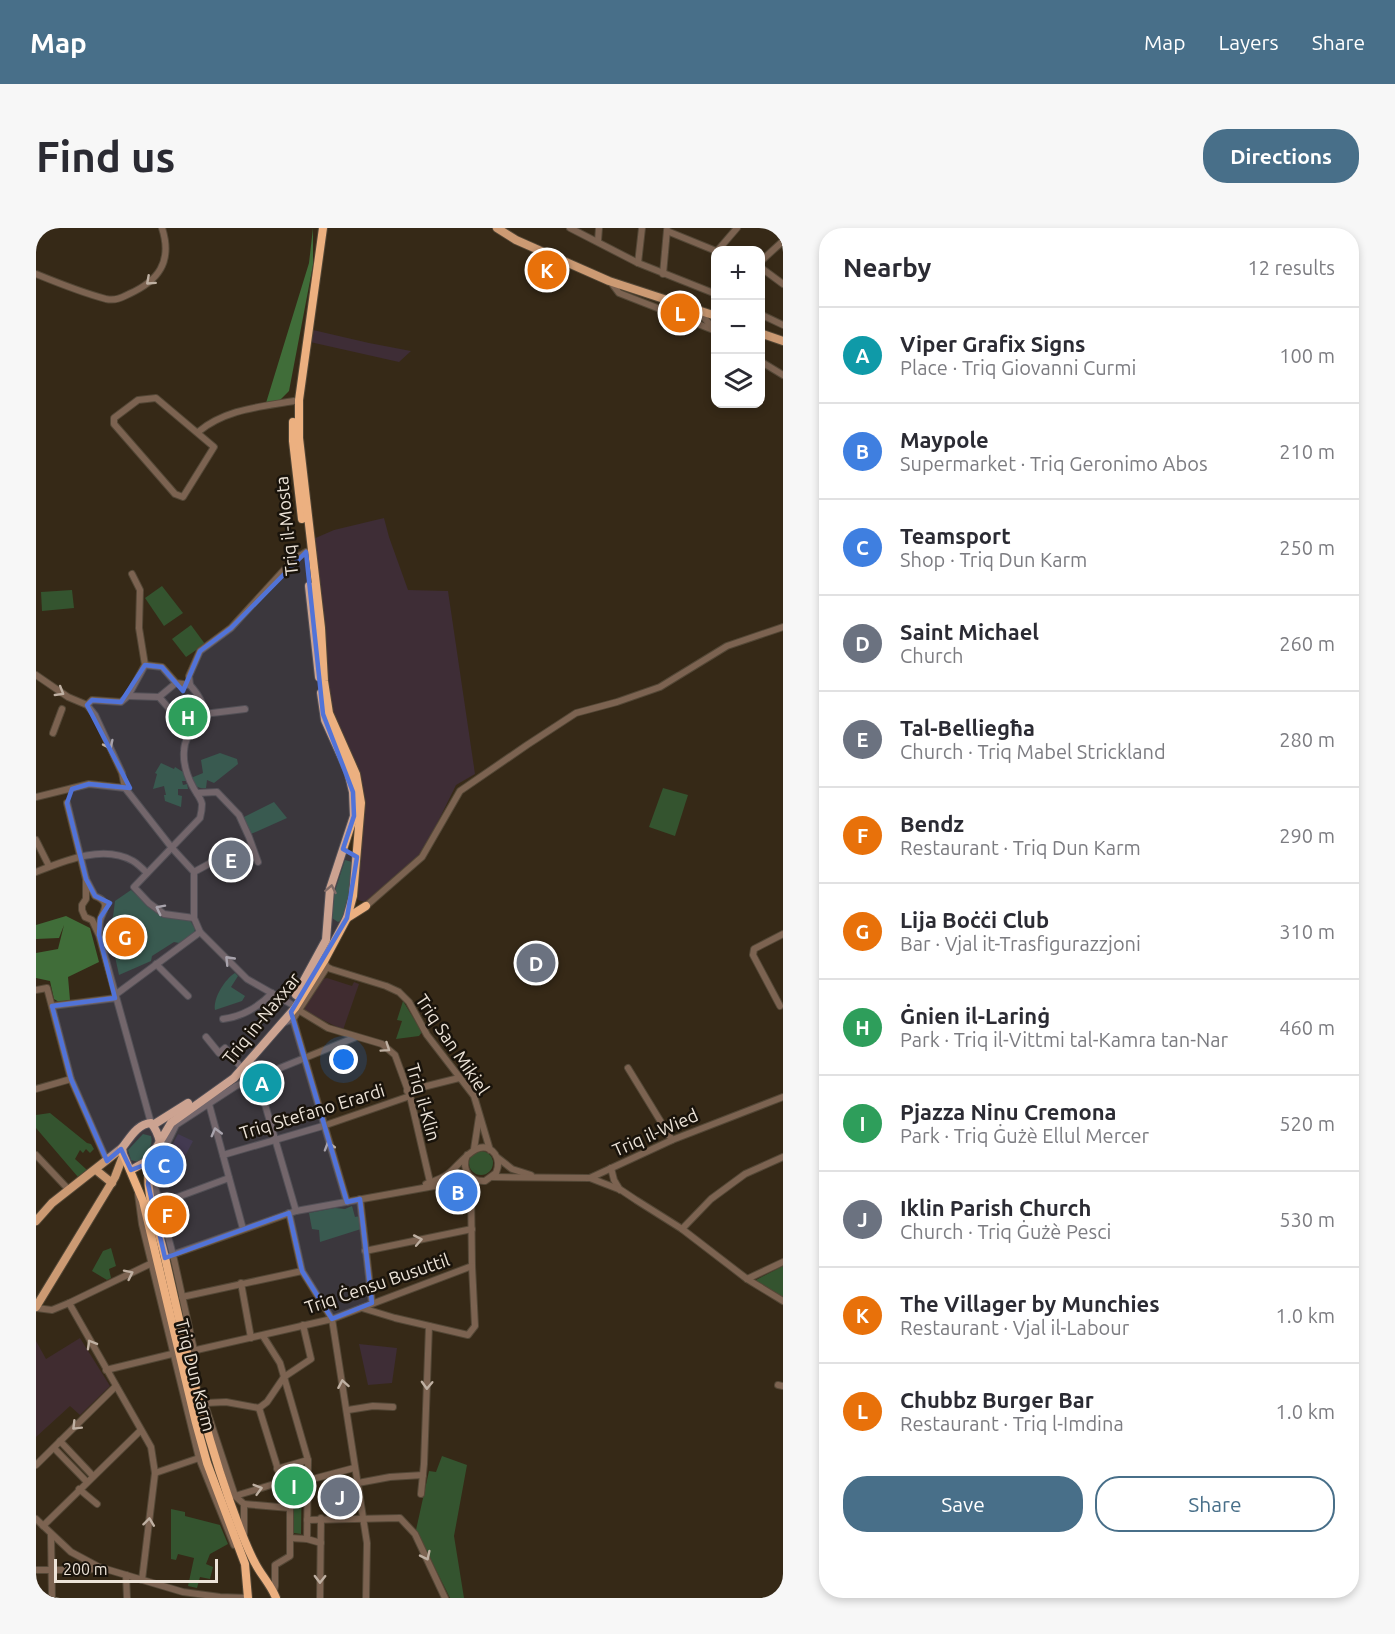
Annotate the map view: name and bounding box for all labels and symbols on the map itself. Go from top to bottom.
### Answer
pin: K [528,248,566,292]
one-way arrow [147,274,157,285]
pin: L [660,290,700,335]
street label: Triq il-Mosta [271,475,301,577]
one-way arrow [54,685,65,696]
pin: H [168,694,208,740]
one-way arrow [102,739,114,750]
pin: E [212,838,250,882]
one-way arrow [324,884,337,894]
one-way arrow [156,905,166,916]
pin: G [106,914,145,960]
pin: D [516,940,556,986]
one-way arrow [225,956,236,967]
street label: Triq in-Naxxar [218,968,304,1068]
street label: Triq San Mikiel [412,990,494,1098]
one-way arrow [379,1041,390,1052]
your location [329,1045,358,1074]
pin: A [242,1060,282,1106]
street label: Triq il-Klin [403,1061,445,1143]
street label: Triq Stefano Erardi [237,1079,387,1143]
street label: Triq il-Wied [609,1104,701,1160]
one-way arrow [211,1127,224,1137]
one-way arrow [324,1141,336,1152]
pin: C [144,1142,184,1188]
pin: B [438,1170,478,1214]
pin: F [148,1192,186,1238]
one-way arrow [413,1234,423,1247]
street label: Triq Ċensu Busuttil [302,1249,452,1317]
one-way arrow [123,1269,134,1281]
street label: Triq Dun Karm [172,1317,220,1433]
one-way arrow [87,1339,98,1350]
one-way arrow [337,1379,350,1389]
one-way arrow [421,1380,433,1389]
one-way arrow [72,1418,83,1429]
pin: I [274,1464,314,1508]
pin: J [320,1474,360,1520]
one-way arrow [253,1484,263,1497]
one-way arrow [142,1517,154,1526]
one-way arrow [418,1550,430,1561]
scale bar [54,1556,218,1584]
one-way arrow [314,1575,326,1584]

